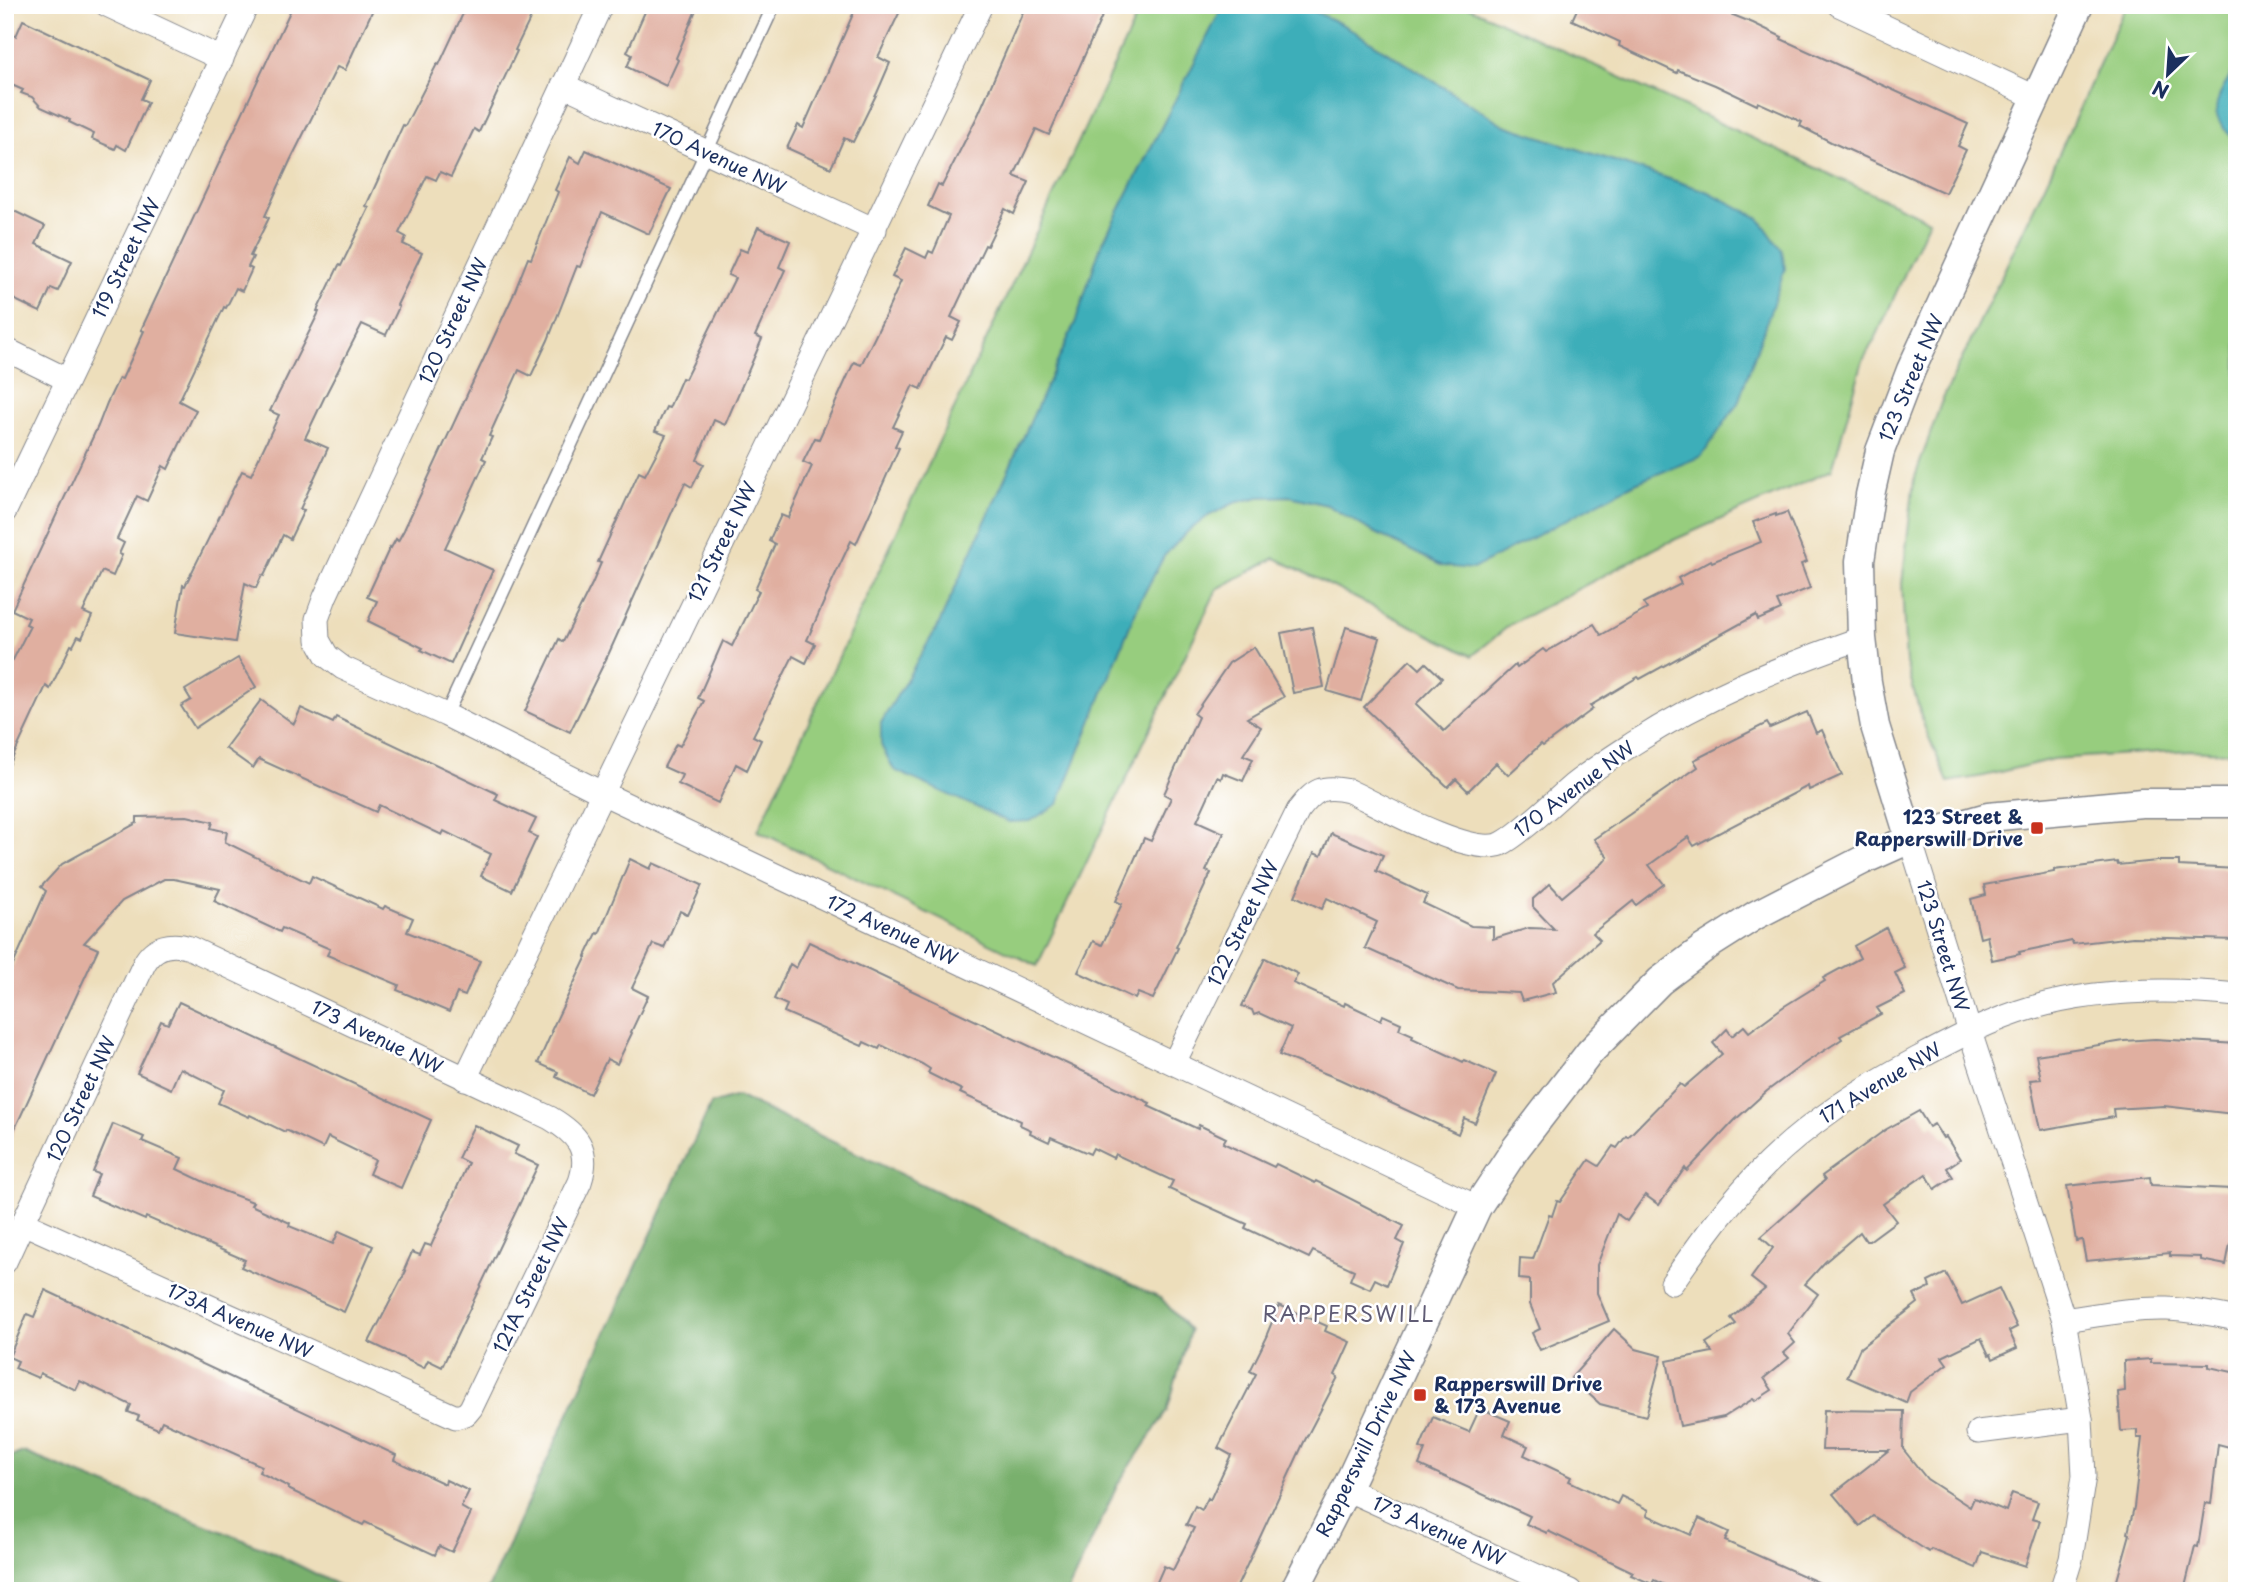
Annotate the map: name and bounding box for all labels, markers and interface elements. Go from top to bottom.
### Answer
north arrow [2134,38,2204,108]
text: N [2148,74,2173,106]
street label: 170 Avenue NW [648,114,791,201]
street label: 119 Street NW [84,192,167,322]
street label: 120 Street NW [411,252,494,388]
street label: 123 Street NW [1871,309,1950,446]
street label: 121 Street NW [680,476,763,607]
street label: 170 Avenue NW [1507,733,1640,843]
place label: 123 Street & Rapperswill Drive [1855,802,2023,852]
marker: 123 Street & Rapperswill Drive [2029,820,2045,836]
street label: 122 Street NW [1199,854,1285,990]
street label: 123 Street NW [1911,876,1977,1016]
street label: 172 Avenue NW [822,886,963,972]
street label: 173 Avenue NW [307,992,448,1080]
street label: 120 Street NW [39,1030,122,1166]
street label: 171 Avenue NW [1813,1034,1946,1130]
street label: 121A Street NW [485,1211,575,1357]
street label: 173A Avenue NW [163,1276,318,1365]
district label: RAPPERSWILL [1262,1297,1436,1329]
street label: Rapperswill Drive NW [1308,1345,1423,1541]
place label: Rapperswill Drive & 173 Avenue [1434,1369,1602,1419]
marker: Rapperswill Drive & 173 Avenue [1412,1387,1428,1403]
street label: 173 Avenue NW [1369,1488,1511,1572]

